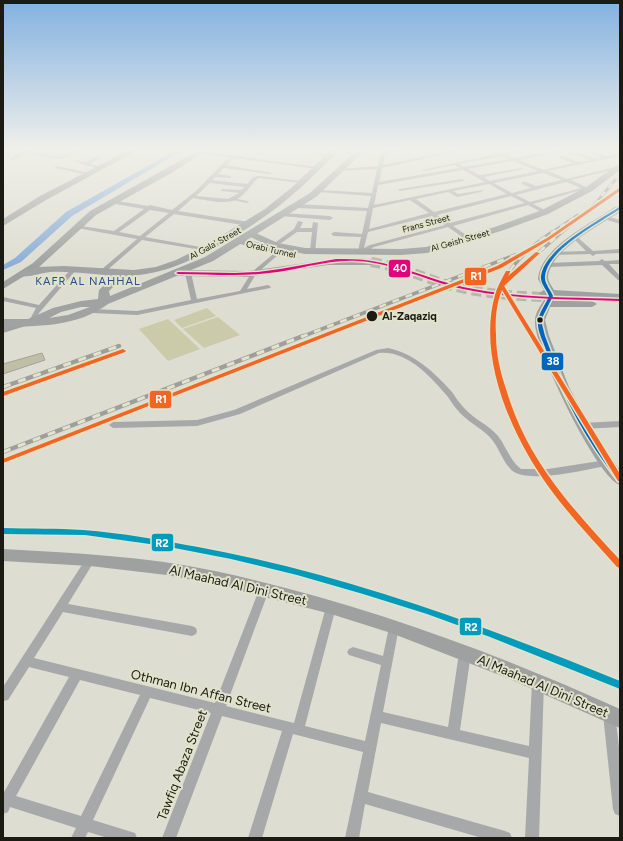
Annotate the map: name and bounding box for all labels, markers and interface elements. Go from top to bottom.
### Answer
street label: Frans Street [401,211,452,235]
street label: Al Gala' Street [187,224,243,262]
street label: Al Geish Street [429,226,491,254]
street label: Orabi Tunnel [245,238,297,260]
line badge: 40 [388,259,411,278]
text: 40 [393,262,407,275]
line badge: R1 [464,267,487,286]
text: R1 [470,270,482,283]
district label: KAFR AL NAHHAL [35,275,141,288]
marker: Al-Zaqaziq [365,309,379,323]
place label: Al-Zaqaziq [382,310,437,323]
unlabelled marker [535,315,545,325]
line badge: 38 [541,352,564,371]
text: 38 [547,355,560,368]
line badge: R1 [149,390,172,409]
text: R1 [155,393,167,406]
line badge: R2 [151,533,174,552]
text: R2 [155,537,169,550]
street label: Al Maahad Al Dini Street [168,562,308,608]
line badge: R2 [459,617,482,636]
text: R2 [464,621,478,634]
street label: Al Maahad Al Dini Street [475,652,611,720]
street label: Othman Ibn Affan Street [129,666,273,716]
street label: Tawfiq Abaza Street [154,707,210,822]

